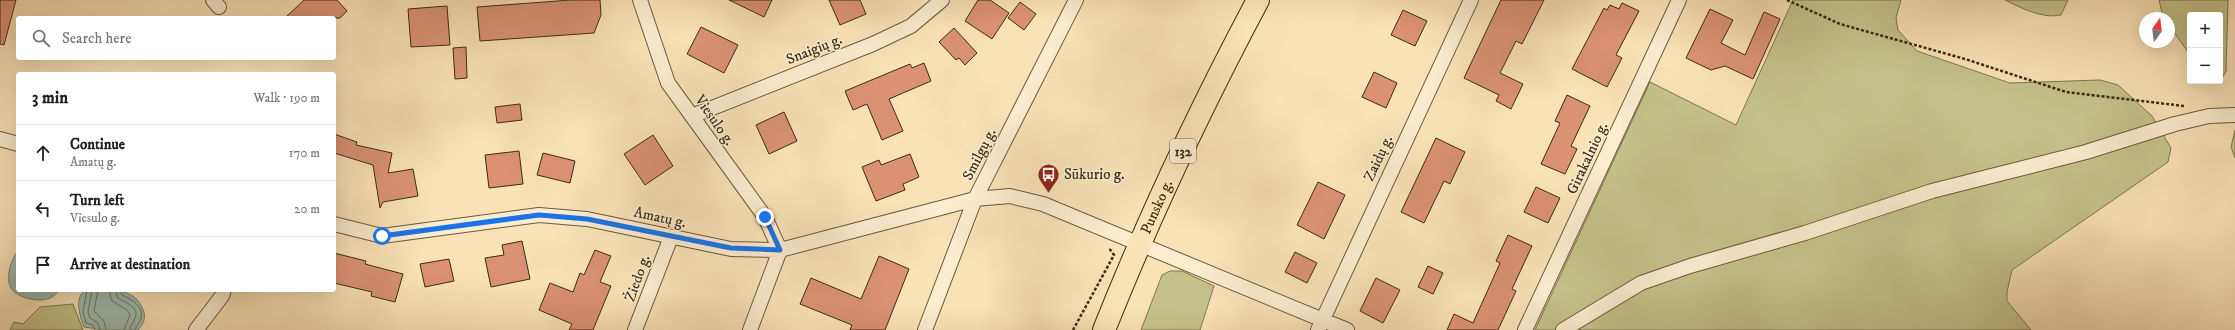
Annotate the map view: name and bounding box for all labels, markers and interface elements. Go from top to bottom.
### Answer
north arrow [2139,12,2175,48]
map controls [2187,12,2223,84]
button: + [2187,12,2223,48]
search box [16,16,336,60]
icon: search [30,27,52,49]
text: Search here [62,29,131,48]
street label: Snaigių g. [784,30,845,69]
button: − [2187,48,2223,84]
text: 3 min [32,87,68,109]
text: Walk · 190 m [254,90,320,106]
street label: Viesulo g. [690,90,739,149]
street label: Girakalnio g. [1562,119,1612,197]
street label: Smilgų g. [958,125,1001,184]
street label: Zaidų g. [1360,132,1397,184]
text: Continue [70,135,125,154]
road number: 132 [1170,139,1196,163]
icon: ahead [32,142,54,164]
text: 170 m [289,145,320,161]
text: Amatų g. [70,154,116,170]
bus stop icon: Sūkurio g. [1036,161,1062,194]
place label: Sūkurio g. [1064,165,1125,184]
street label: Punsko g. [1136,177,1177,237]
text: Turn left [70,191,124,210]
icon: left [32,198,54,220]
text: 20 m [294,201,320,217]
street label: Amatų g. [632,203,688,232]
route end [756,208,774,226]
text: Viesulo g. [70,210,120,226]
route start [373,227,391,245]
street label: Žiedo g. [620,252,655,304]
icon: arrive [32,254,54,276]
text: Arrive at destination [70,255,190,274]

